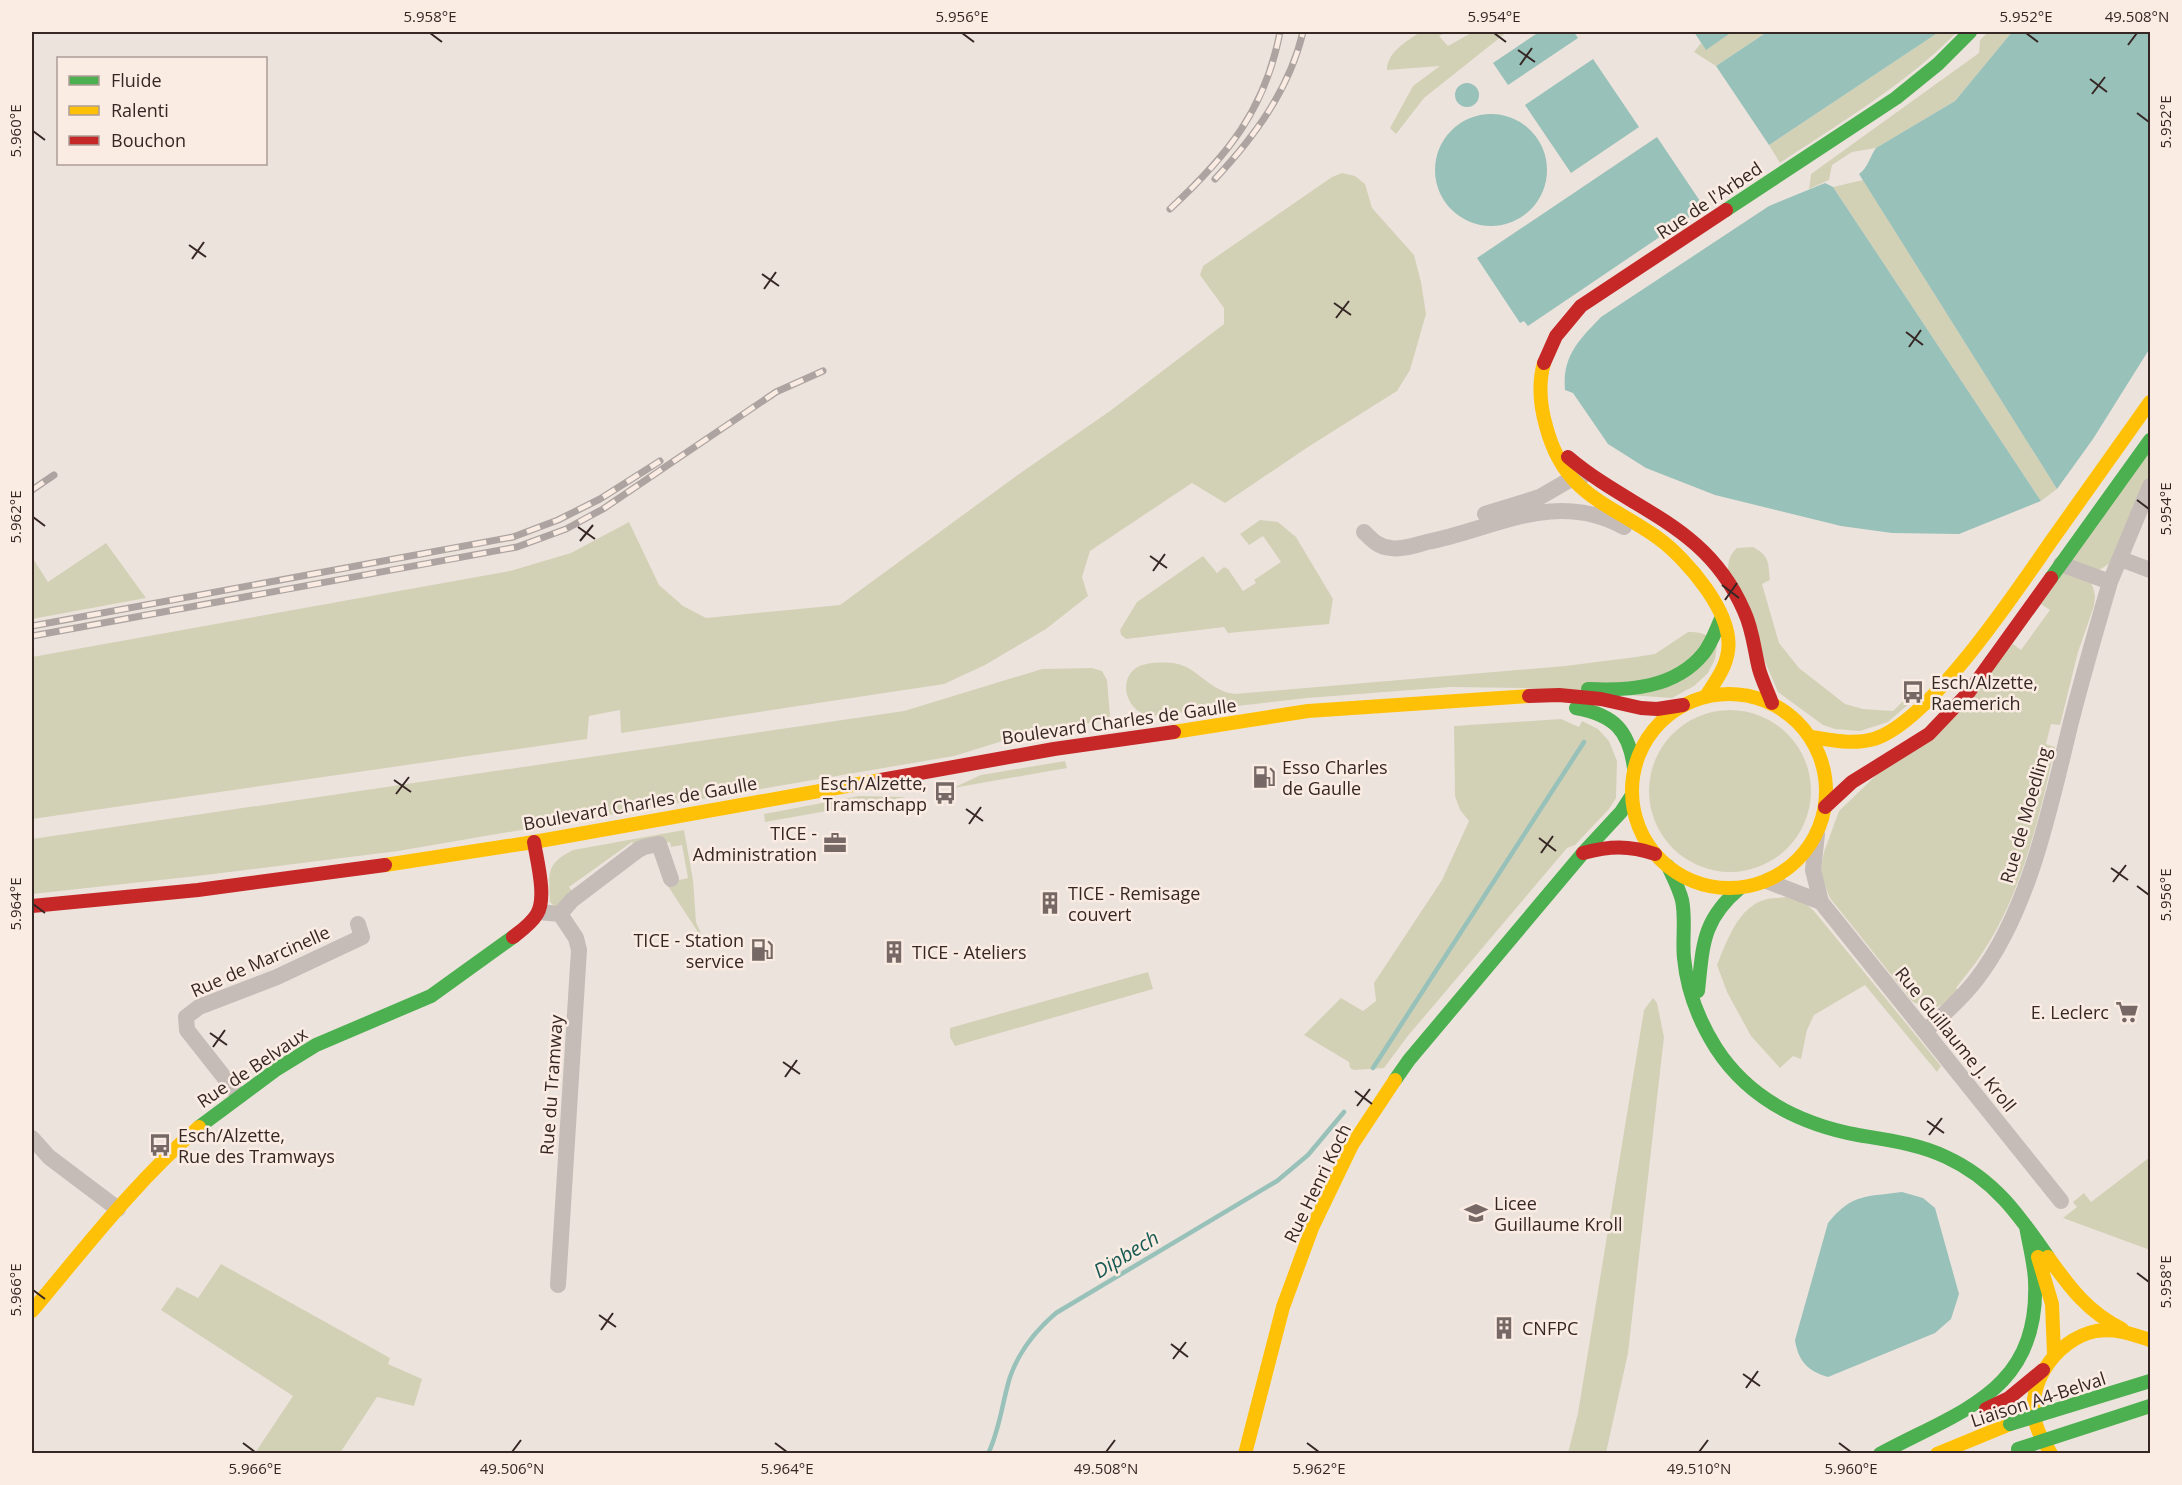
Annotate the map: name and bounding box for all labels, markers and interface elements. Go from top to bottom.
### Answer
text: 5.958°E [403,6,457,26]
text: 5.956°E [935,6,989,26]
text: 5.954°E [1467,6,1521,26]
text: 5.952°E [1999,6,2053,26]
text: 49.508°N [2105,6,2169,26]
legend [57,57,267,165]
text: Fluide [111,68,162,92]
text: 5.952°E [2155,95,2175,149]
text: Ralenti [111,98,169,122]
text: 5.960°E [5,104,25,158]
text: Bouchon [111,128,186,152]
street label: Rue de l'Arbed [1652,156,1766,244]
text: 5.954°E [2155,482,2175,536]
text: 5.962°E [5,490,25,544]
place label: Esch/Alzette, Raemerich [1931,670,2038,715]
bus stop icon: Esch/Alzette, Raemerich [1900,679,1926,705]
street label: Boulevard Charles de Gaulle [1000,693,1238,749]
street label: Rue de Moedling [1994,744,2056,886]
place label: Esso Charles de Gaulle [1282,755,1388,800]
fuel station icon: Esso Charles de Gaulle [1251,764,1277,790]
street label: Boulevard Charles de Gaulle [521,771,759,835]
place label: Esch/Alzette, Tramschapp [820,771,927,816]
bus stop icon: Esch/Alzette, Tramschapp [932,780,958,806]
place label: TICE - Administration [693,821,817,866]
office icon: TICE - Administration [822,830,848,856]
text: 5.956°E [2155,868,2175,922]
text: 5.964°E [5,877,25,931]
place label: TICE - Remisage couvert [1068,881,1200,926]
building icon: TICE - Remisage couvert [1037,890,1063,916]
street label: Rue de Marcinelle [187,920,333,1002]
place label: TICE - Station service [633,928,744,973]
fuel station icon: TICE - Station service [749,937,775,963]
building icon: TICE - Ateliers [881,939,907,965]
place label: TICE - Ateliers [912,940,1026,964]
street label: Rue Guillaume J. Kroll [1890,962,2022,1116]
supermarket icon: E. Leclerc [2114,999,2140,1025]
place label: E. Leclerc [2031,1000,2109,1024]
street label: Rue du Tramway [534,1013,568,1156]
street label: Rue de Belvaux [192,1021,312,1113]
street label: Rue Henri Koch [1278,1120,1356,1246]
place label: Esch/Alzette, Rue des Tramways [178,1123,335,1168]
bus stop icon: Esch/Alzette, Rue des Tramways [147,1132,173,1158]
place label: Licee Guillaume Kroll [1494,1191,1623,1236]
school or university icon: Licee Guillaume Kroll [1463,1200,1489,1226]
water label: Dipbech [1088,1224,1164,1284]
text: 5.958°E [2155,1255,2175,1309]
text: 5.966°E [5,1263,25,1317]
building icon: CNFPC [1491,1315,1517,1341]
place label: CNFPC [1522,1316,1578,1340]
street label: Liaison A4-Belval [1967,1366,2109,1432]
text: 5.966°E [228,1458,282,1478]
text: 49.506°N [480,1458,544,1478]
text: 5.964°E [760,1458,814,1478]
text: 49.508°N [1074,1458,1138,1478]
text: 5.962°E [1292,1458,1346,1478]
text: 49.510°N [1667,1458,1731,1478]
text: 5.960°E [1824,1458,1878,1478]

